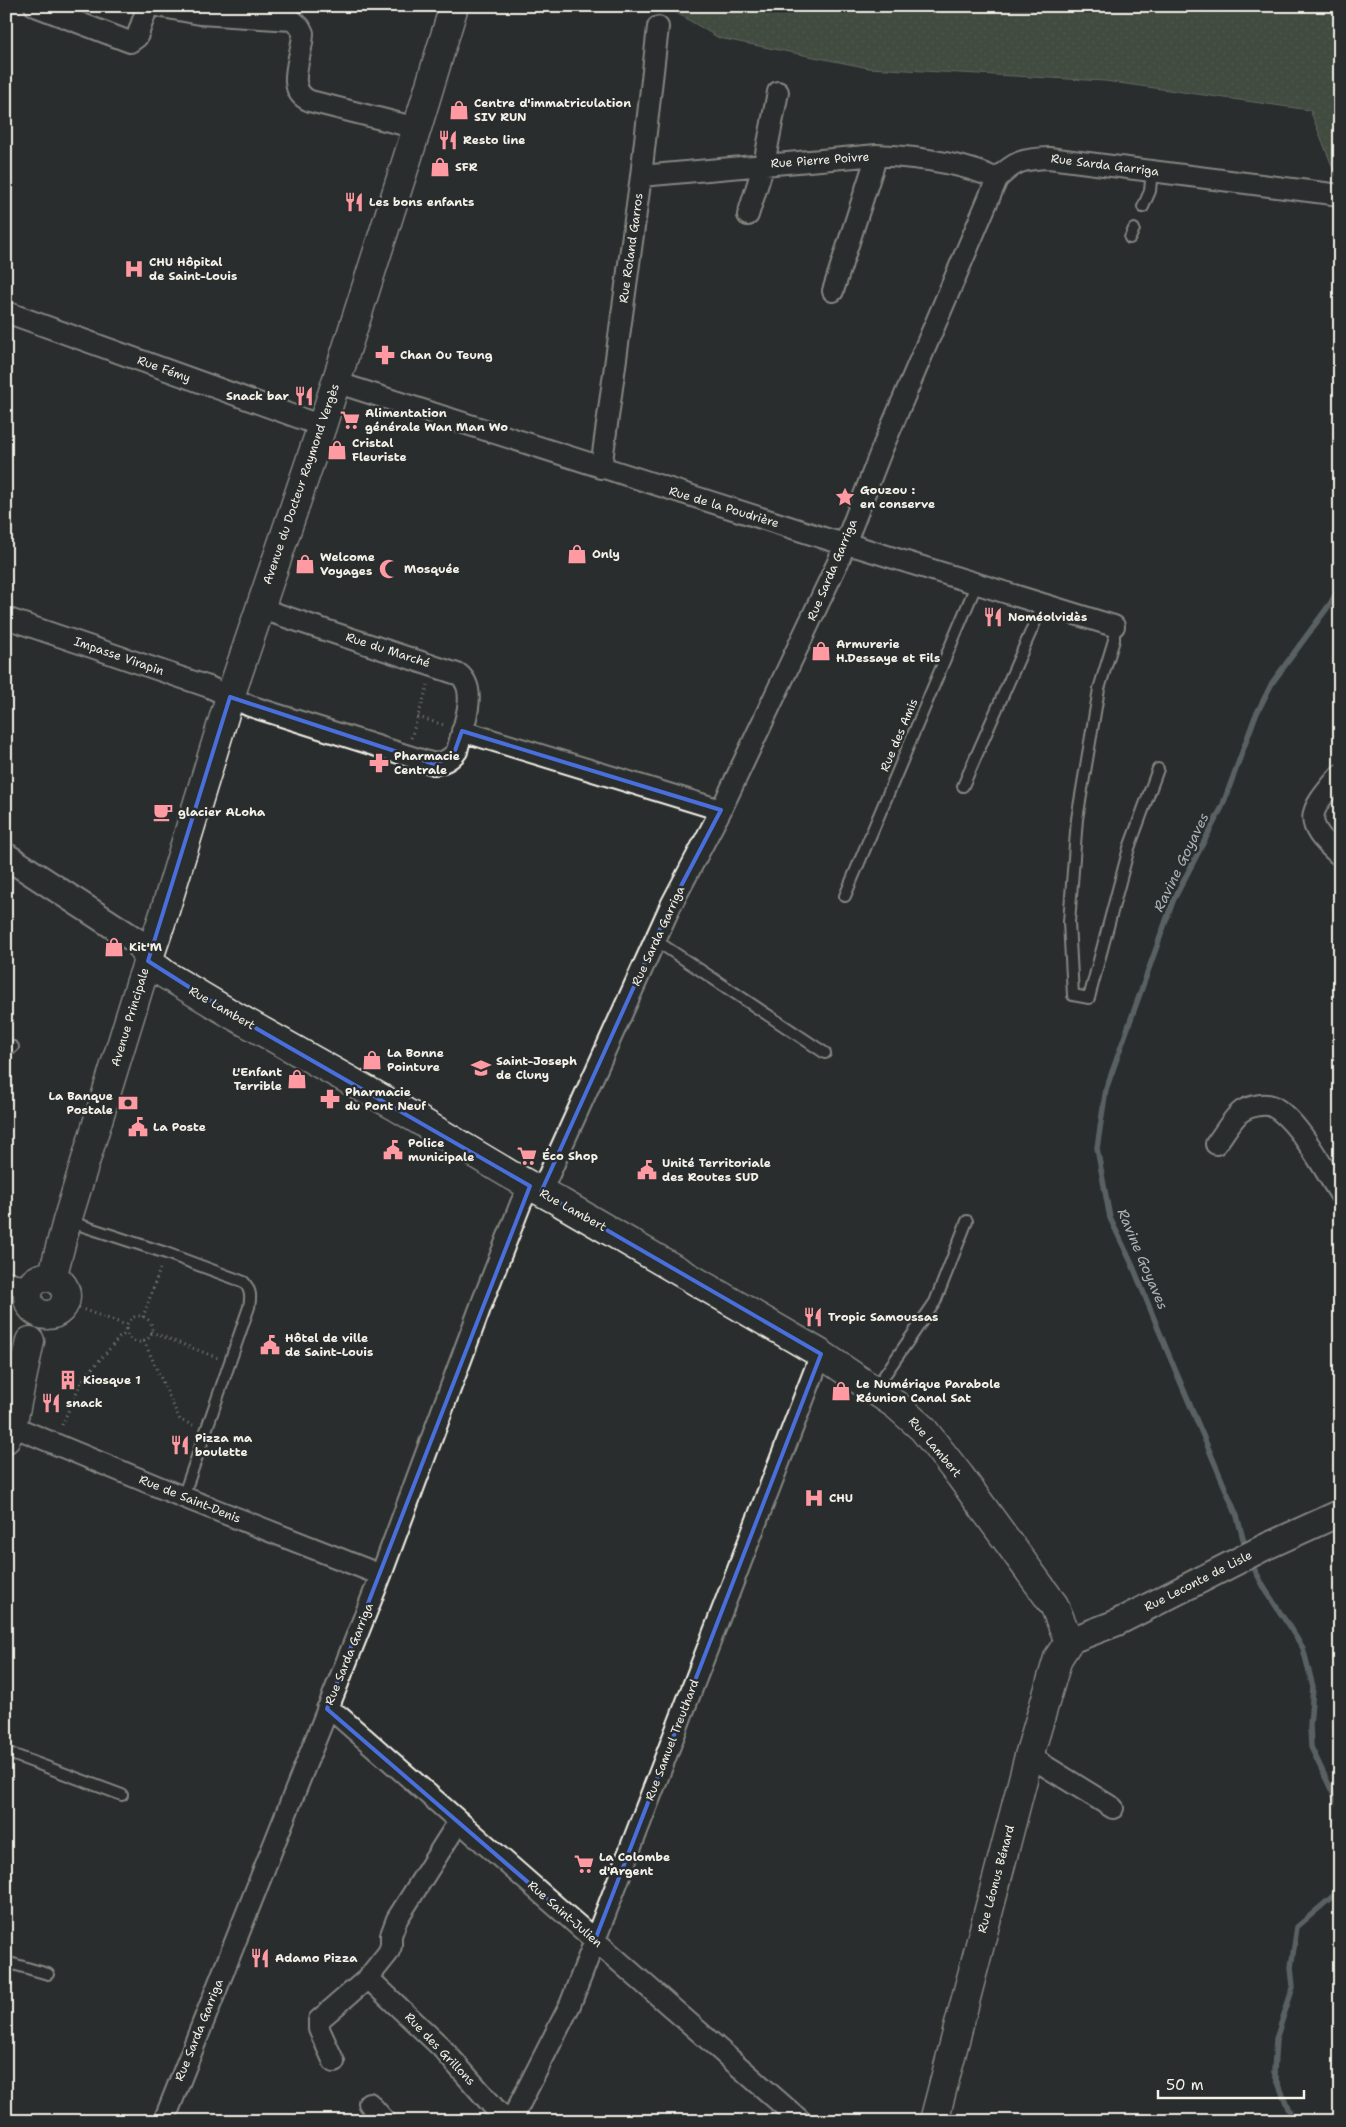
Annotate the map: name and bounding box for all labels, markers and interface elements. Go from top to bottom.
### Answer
place label: Centre d'immatriculation SIV RUN [474,95,631,125]
shop icon: Centre d'immatriculation SIV RUN [448,99,470,121]
restaurant icon: Resto line [437,129,459,151]
place label: Resto line [463,132,526,148]
street label: Rue Pierre Poivre [770,149,870,171]
street label: Rue Sarda Garriga [1050,150,1161,180]
shop icon: SFR [429,156,451,178]
place label: SFR [455,159,478,175]
restaurant icon: Les bons enfants [343,191,365,213]
street label: Rue Roland Garros [615,192,647,304]
place label: Les bons enfants [369,194,474,210]
place label: CHU Hôpital de Saint-Louis [149,254,237,284]
hospital icon: CHU Hôpital de Saint-Louis [123,258,145,280]
pharmacy icon: Chan Ou Teung [374,344,396,366]
place label: Chan Ou Teung [400,347,493,363]
street label: Rue Fémy [135,352,193,386]
street label: Avenue du Docteur Raymond Vergès [259,382,343,586]
restaurant icon: Snack bar [293,385,315,407]
place label: Snack bar [226,388,290,404]
place label: Alimentation générale Wan Man Wo [365,405,508,435]
supermarket icon: Alimentation générale Wan Man Wo [339,409,361,431]
place label: Cristal Fleuriste [352,435,407,465]
shop icon: Cristal Fleuriste [326,439,348,461]
place label: Gouzou : en conserve [860,482,935,512]
street label: Rue de la Poudrière [667,483,781,531]
place icon: Gouzou : en conserve [834,486,856,508]
street label: Rue Sarda Garriga [803,516,861,623]
shop icon: Only [566,543,588,565]
place label: Only [592,546,620,562]
place label: Welcome Voyages [320,549,375,579]
shop icon: Welcome Voyages [294,553,316,575]
mosque icon: Mosquée [378,558,400,580]
place label: Mosquée [404,561,460,577]
restaurant icon: Noméolvidès [982,606,1004,628]
place label: Noméolvidès [1008,609,1087,625]
street label: Rue du Marché [344,629,432,671]
street label: Impasse Virapin [72,633,166,679]
place label: Armurerie H.Dessaye et Fils [836,636,940,666]
shop icon: Armurerie H.Dessaye et Fils [810,640,832,662]
street label: Rue des Amis [876,696,922,774]
place label: Pharmacie Centrale [394,748,460,778]
pharmacy icon: Pharmacie Centrale [368,752,390,774]
cafe icon: glacier ALoha [152,801,174,823]
place label: glacier ALoha [178,804,266,820]
water label: Ravine Goyaves [1149,810,1213,914]
street label: Rue Sarda Garriga [628,883,688,989]
shop icon: Kit'M [103,936,125,958]
place label: Kit'M [129,939,163,955]
street label: Avenue Principale [107,965,153,1068]
street label: Rue Lambert [186,983,258,1033]
place label: La Bonne Pointure [387,1045,444,1075]
shop icon: La Bonne Pointure [361,1049,383,1071]
place label: Saint-Joseph de Cluny [496,1053,577,1083]
school or university icon: Saint-Joseph de Cluny [470,1057,492,1079]
place label: L'Enfant Terrible [232,1064,282,1094]
shop icon: L'Enfant Terrible [286,1068,308,1090]
place label: Pharmacie du Pont Neuf [345,1084,426,1114]
place label: La Banque Postale [48,1088,113,1118]
pharmacy icon: Pharmacie du Pont Neuf [319,1088,341,1110]
bank icon: La Banque Postale [117,1092,139,1114]
public building icon: La Poste [127,1116,149,1138]
place label: La Poste [153,1119,206,1135]
place label: Police municipale [408,1135,474,1165]
public building icon: Police municipale [382,1139,404,1161]
supermarket icon: Éco Shop [516,1145,538,1167]
place label: Éco Shop [542,1148,598,1164]
place label: Unité Territoriale des Routes SUD [662,1155,771,1185]
public building icon: Unité Territoriale des Routes SUD [636,1159,658,1181]
street label: Rue Lambert [537,1185,609,1235]
water label: Ravine Goyaves [1114,1206,1172,1312]
restaurant icon: Tropic Samoussas [802,1306,824,1328]
place label: Tropic Samoussas [828,1309,938,1325]
place label: Hôtel de ville de Saint-Louis [285,1330,373,1360]
public building icon: Hôtel de ville de Saint-Louis [259,1334,281,1356]
building icon: Kiosque 1 [57,1369,79,1391]
place label: Kiosque 1 [83,1372,141,1388]
place label: Le Numérique Parabole Réunion Canal Sat [856,1376,1000,1406]
shop icon: Le Numérique Parabole Réunion Canal Sat [830,1380,852,1402]
restaurant icon: snack [40,1392,62,1414]
place label: snack [66,1395,103,1411]
street label: Rue Lambert [905,1413,965,1481]
place label: Pizza ma boulette [195,1430,253,1460]
restaurant icon: Pizza ma boulette [169,1434,191,1456]
street label: Rue de Saint-Denis [137,1471,243,1527]
hospital icon: CHU [803,1487,825,1509]
place label: CHU [829,1490,853,1506]
street label: Rue Leconte de Lisle [1141,1547,1255,1615]
street label: Rue Sarda Garriga [321,1600,377,1707]
street label: Rue Samuel Treuthard [641,1677,703,1803]
street label: Rue Léonus Bénard [974,1823,1018,1935]
place label: La Colombe d'Argent [599,1849,670,1879]
supermarket icon: La Colombe d'Argent [573,1853,595,1875]
street label: Rue Saint-Julien [524,1877,606,1951]
restaurant icon: Adamo Pizza [249,1947,271,1969]
place label: Adamo Pizza [275,1950,358,1966]
street label: Rue Sarda Garriga [171,1976,227,2083]
street label: Rue des Grillons [401,2009,479,2089]
scale bar [1158,2067,1305,2099]
text: 50 m [1166,2075,1204,2095]

